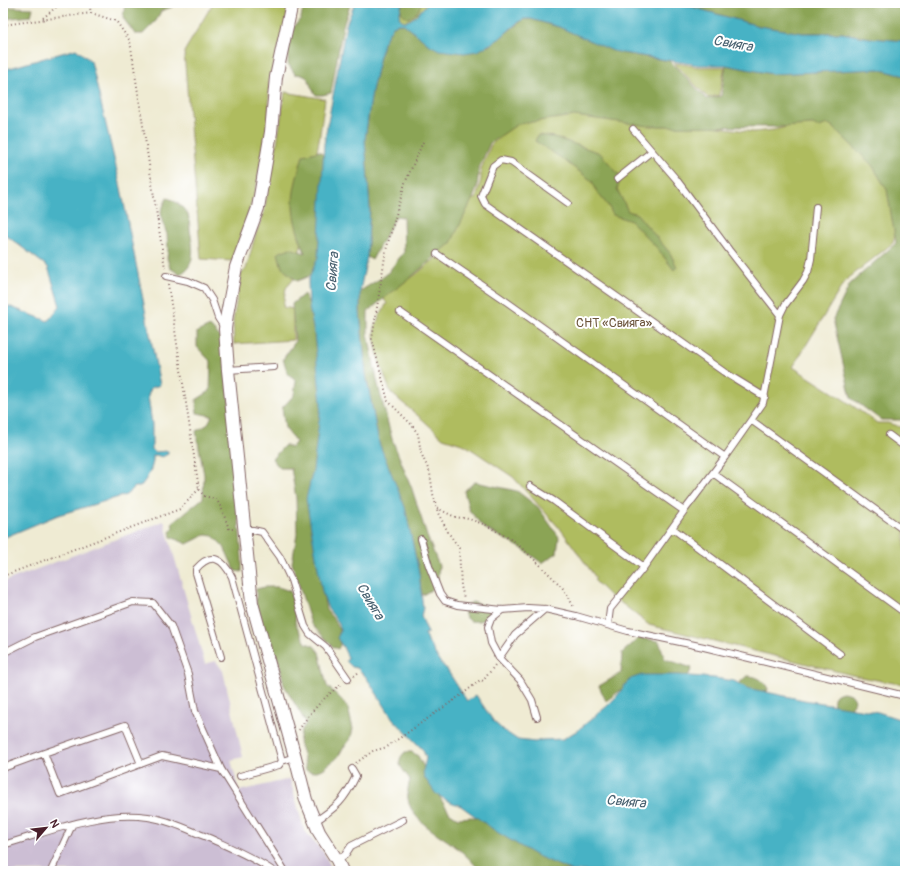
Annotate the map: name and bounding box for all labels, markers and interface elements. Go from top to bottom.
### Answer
water label: Свияга [712,32,755,56]
water label: Свияга [323,250,342,292]
park label: СНТ «Свияга» [576,315,652,331]
water label: Свияга [353,580,389,624]
water label: Свияга [605,791,648,812]
north arrow [26,808,66,848]
text: N [47,817,62,830]

